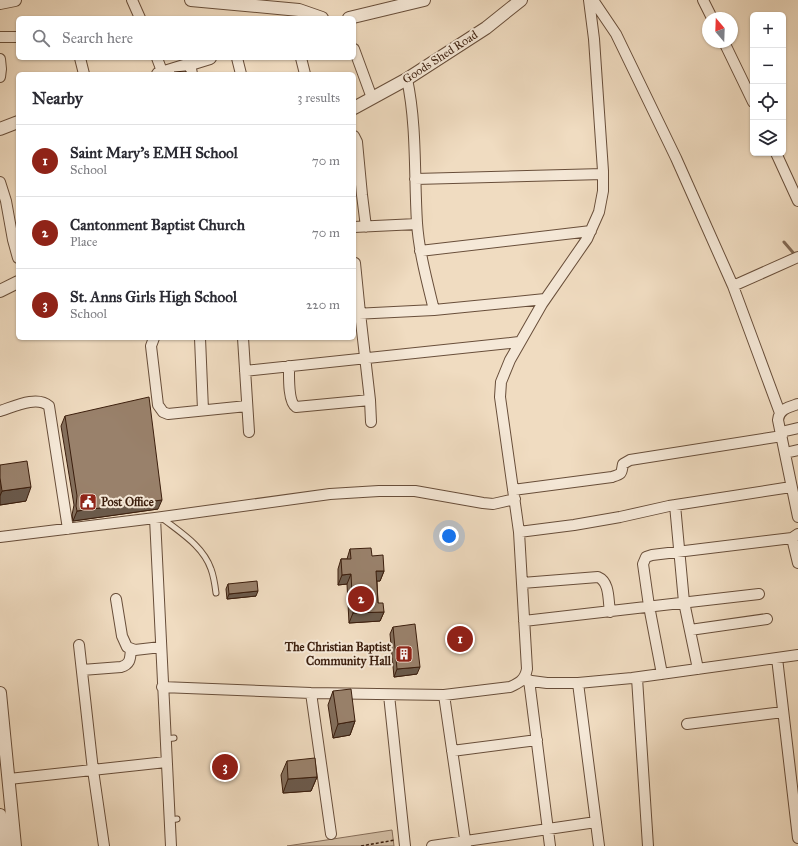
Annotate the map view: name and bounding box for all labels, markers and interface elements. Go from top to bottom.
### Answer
north arrow [702,12,738,48]
map controls [750,12,786,156]
button: + [750,12,786,48]
search box [16,16,356,60]
icon: search [30,27,52,49]
street label: Goods Shed Road [400,28,480,86]
text: Search here [62,29,133,47]
button: − [750,48,786,84]
button: locate [750,84,786,120]
text: Nearby [32,88,83,109]
text: 3 results [297,90,340,106]
button: layers [750,120,786,156]
text: Saint Mary's EMH School [70,144,238,162]
text: 1 [42,153,48,169]
text: 70 m [312,153,340,169]
text: School [70,162,107,178]
text: Cantonment Baptist Church [70,216,245,234]
text: 2 [42,225,48,241]
text: 70 m [312,225,340,241]
text: Place [70,234,97,250]
text: St. Anns Girls High School [70,288,237,306]
text: 3 [42,297,48,313]
text: 220 m [306,297,340,313]
text: School [70,306,107,322]
public building icon: Post Office [78,492,98,512]
place label: Post Office [101,495,154,509]
your location [439,526,459,546]
pin: 2 [348,584,374,614]
pin: 1 [447,624,473,654]
place label: The Christian Baptist Community Hall [284,640,392,669]
building icon: The Christian Baptist Community Hall [394,644,414,664]
pin: 3 [212,752,238,782]

